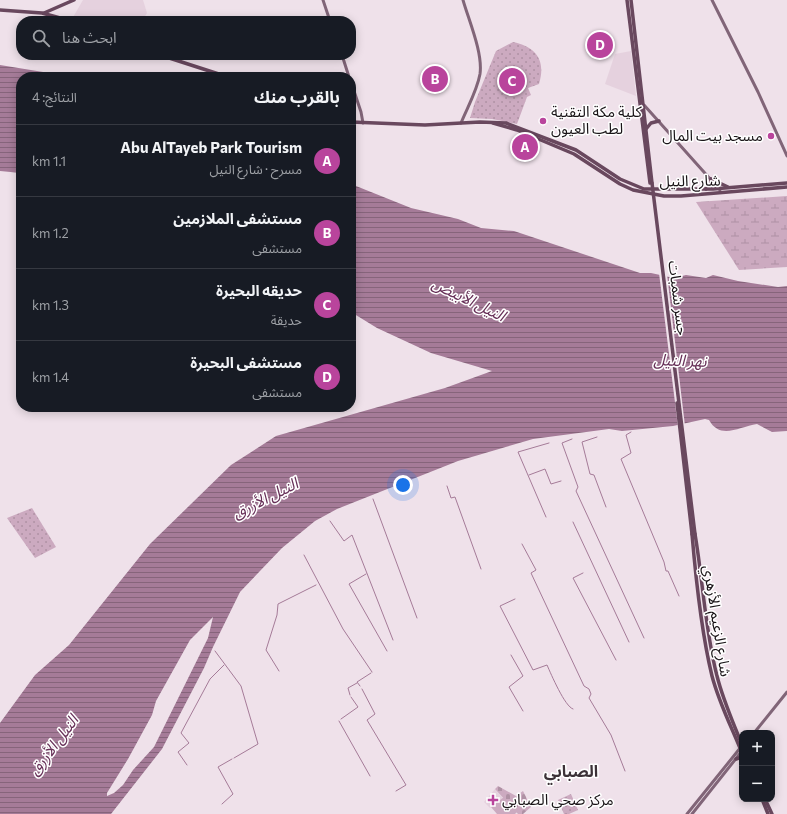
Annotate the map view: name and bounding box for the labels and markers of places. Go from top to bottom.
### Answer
pin: D [587,30,613,60]
pin: B [422,64,448,94]
pin: C [499,66,525,96]
place label: كلية مكة التقنية لطب العيون [551,102,642,138]
marker: كلية مكة التقنية لطب العيون [538,116,548,126]
place label: مسجد بيت المال [662,126,763,145]
marker: مسجد بيت المال [766,131,776,141]
pin: A [512,132,538,162]
place label: مركز صحي الصبابي [502,790,614,811]
marker: مركز صحي الصبابي [487,794,499,806]

